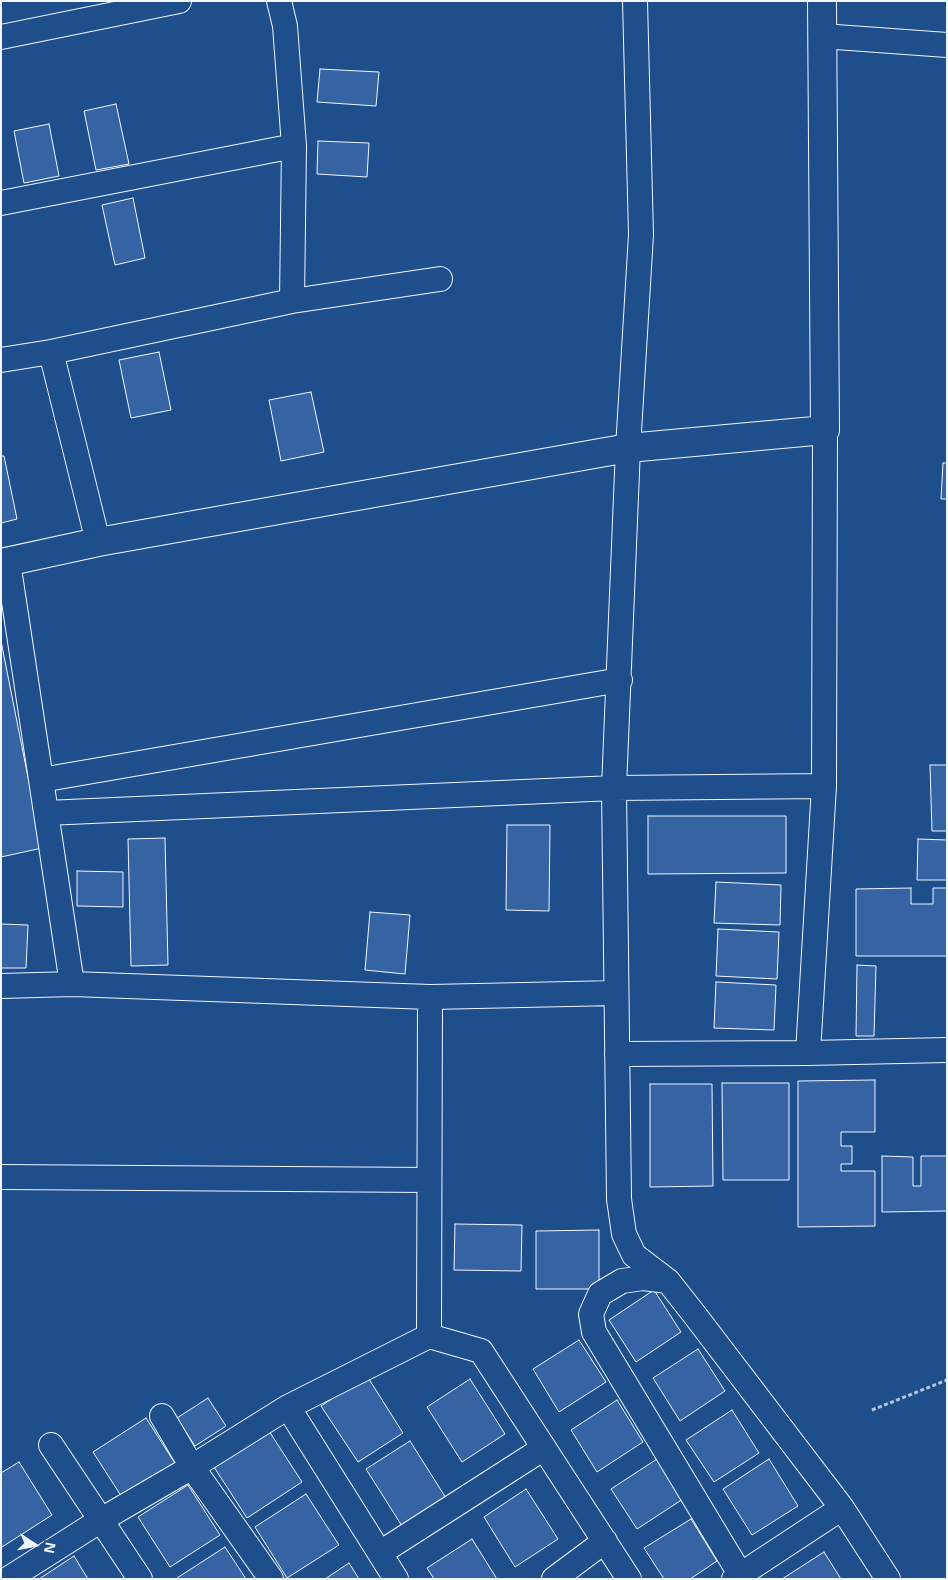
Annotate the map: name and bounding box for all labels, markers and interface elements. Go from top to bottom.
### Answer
north arrow [10,1520,60,1570]
text: N [40,1541,61,1555]

